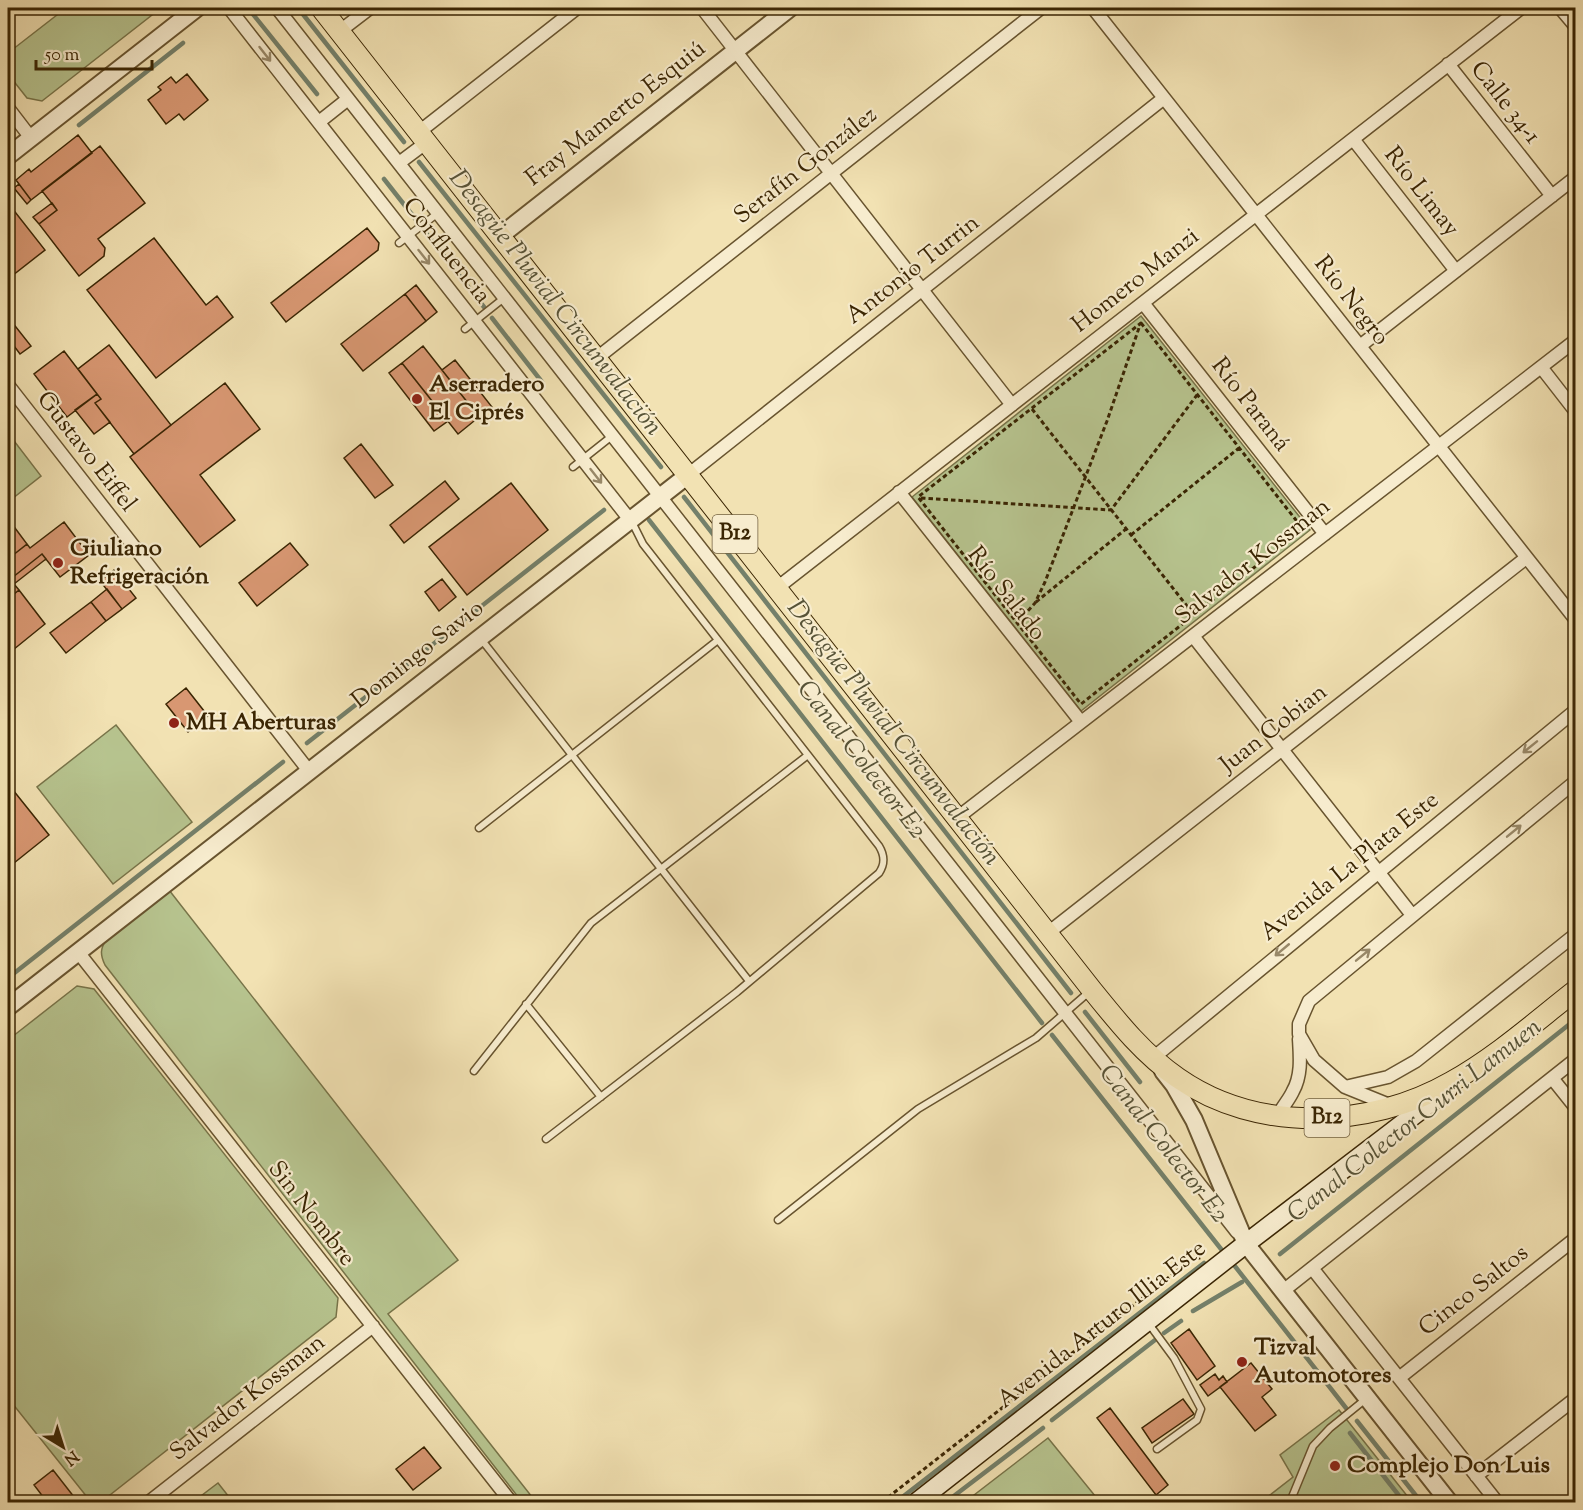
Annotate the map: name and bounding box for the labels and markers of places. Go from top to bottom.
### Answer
place label: Aserradero El Ciprés [429,368,544,430]
marker: Aserradero El Ciprés [410,392,424,406]
place label: Giuliano Refrigeración [70,532,210,594]
marker: Giuliano Refrigeración [51,556,65,570]
place label: MH Aberturas [186,706,336,740]
marker: MH Aberturas [167,716,181,730]
place label: Tizval Automotores [1254,1331,1391,1393]
marker: Tizval Automotores [1235,1355,1249,1369]
place label: Complejo Don Luis [1347,1449,1550,1483]
marker: Complejo Don Luis [1328,1459,1342,1473]

